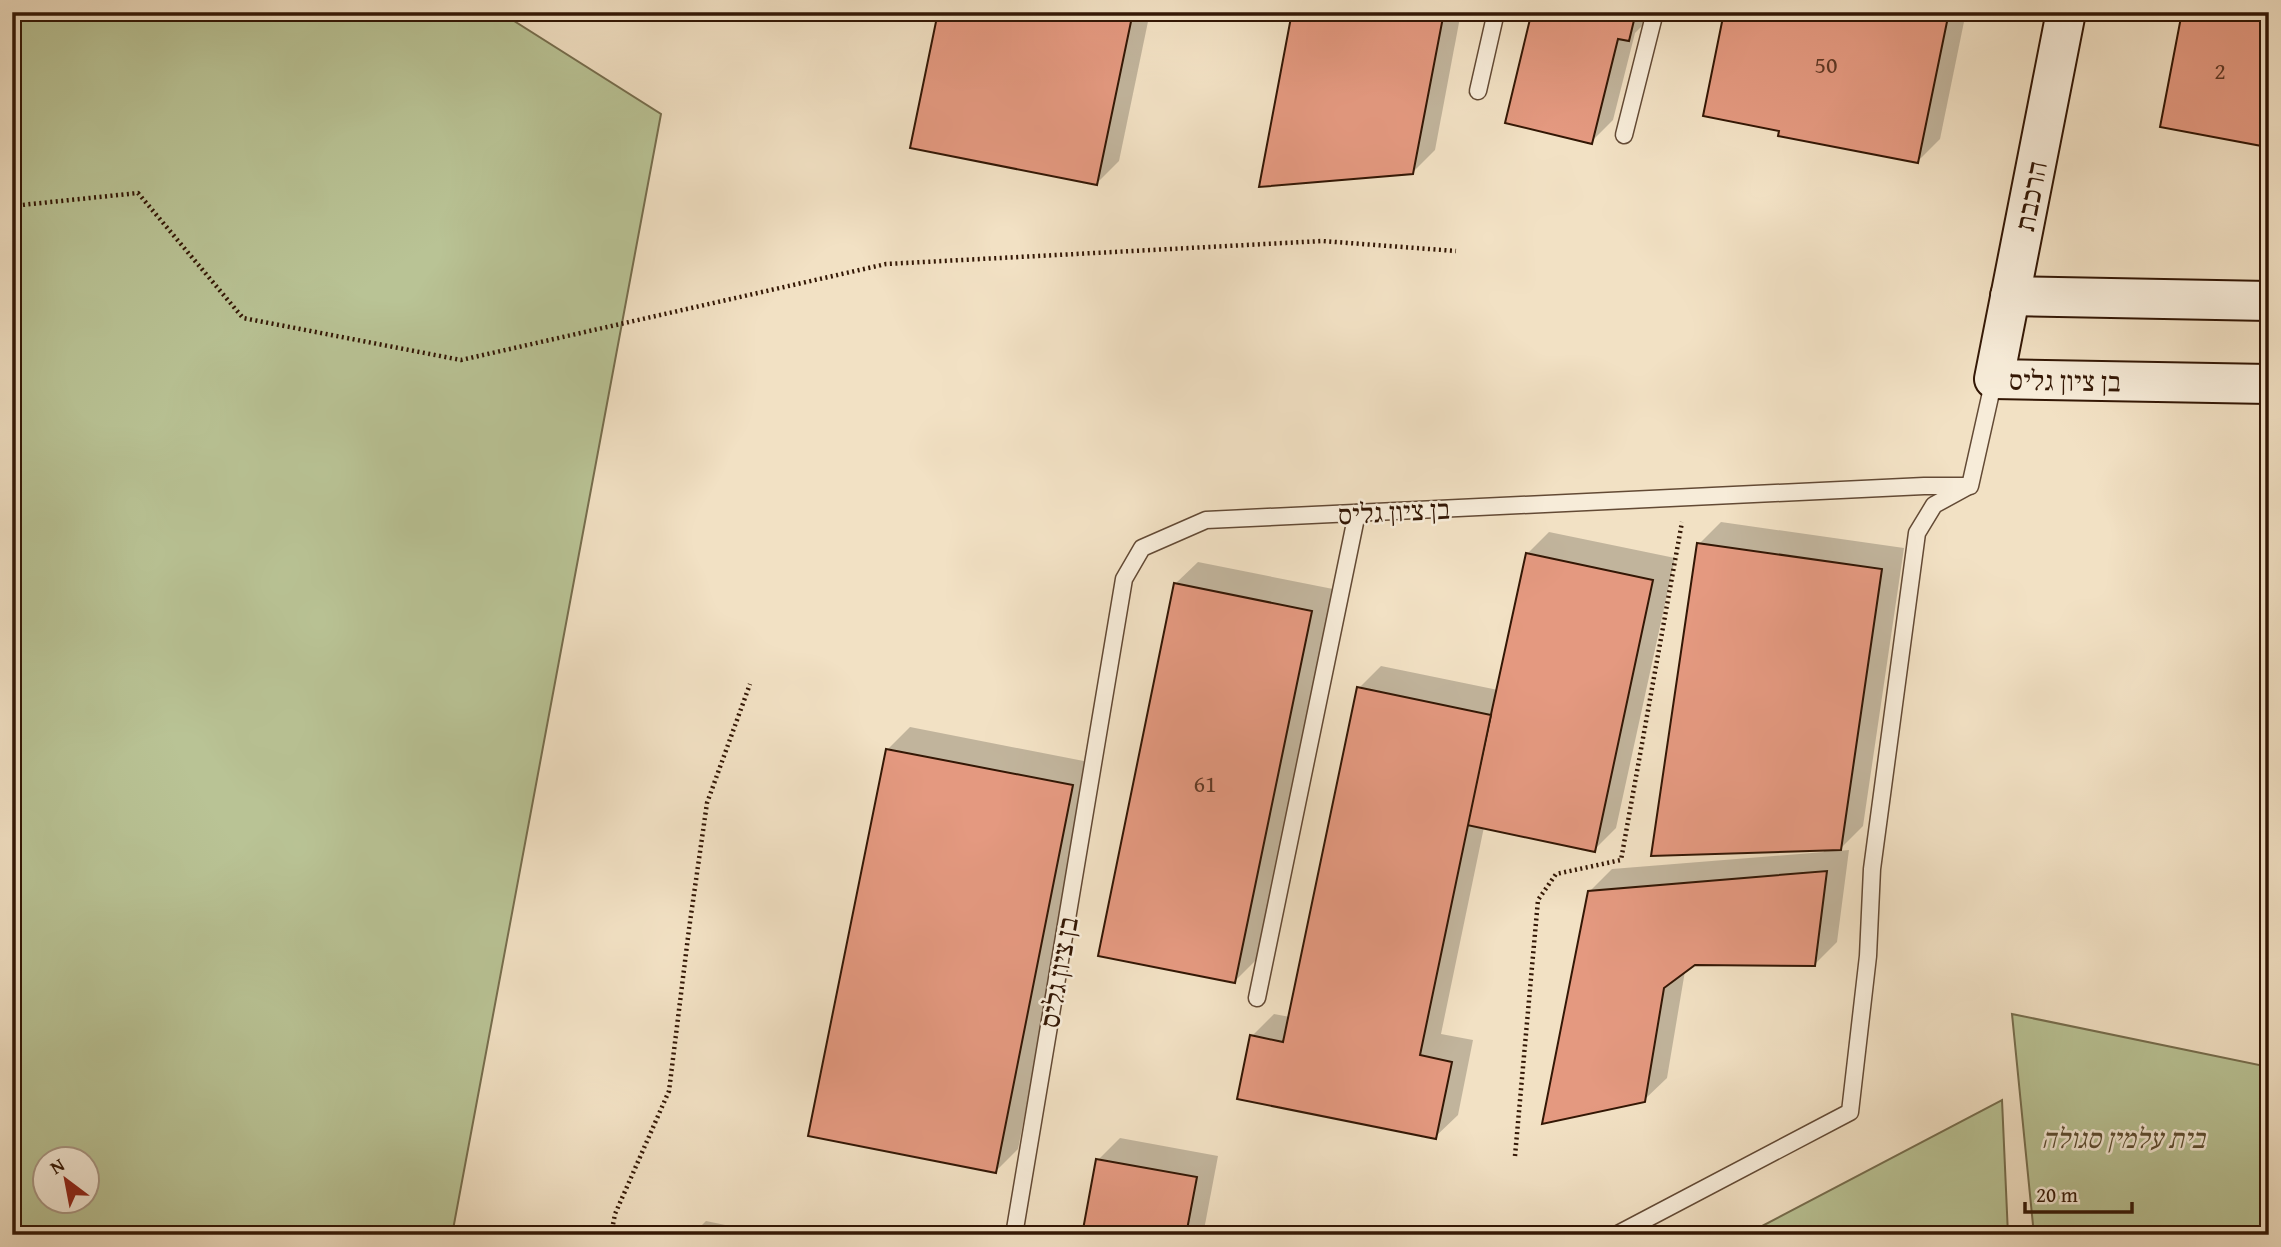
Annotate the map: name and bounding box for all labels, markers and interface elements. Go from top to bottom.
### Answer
house number: 50 [1814,47,1838,82]
house number: 2 [2214,53,2226,88]
street label: הרכבת [2003,157,2057,235]
street label: בן ציון גליס [2009,359,2121,401]
street label: בן ציון גליס [1337,488,1451,534]
house number: 61 [1193,766,1217,801]
street label: בן ציון גליס [1028,913,1088,1031]
park label: בית עלמין סגולה [2041,1117,2206,1158]
north arrow [32,1146,102,1216]
text: N [44,1150,70,1181]
scale bar [2025,1170,2132,1214]
text: 20 m [2036,1179,2078,1210]

